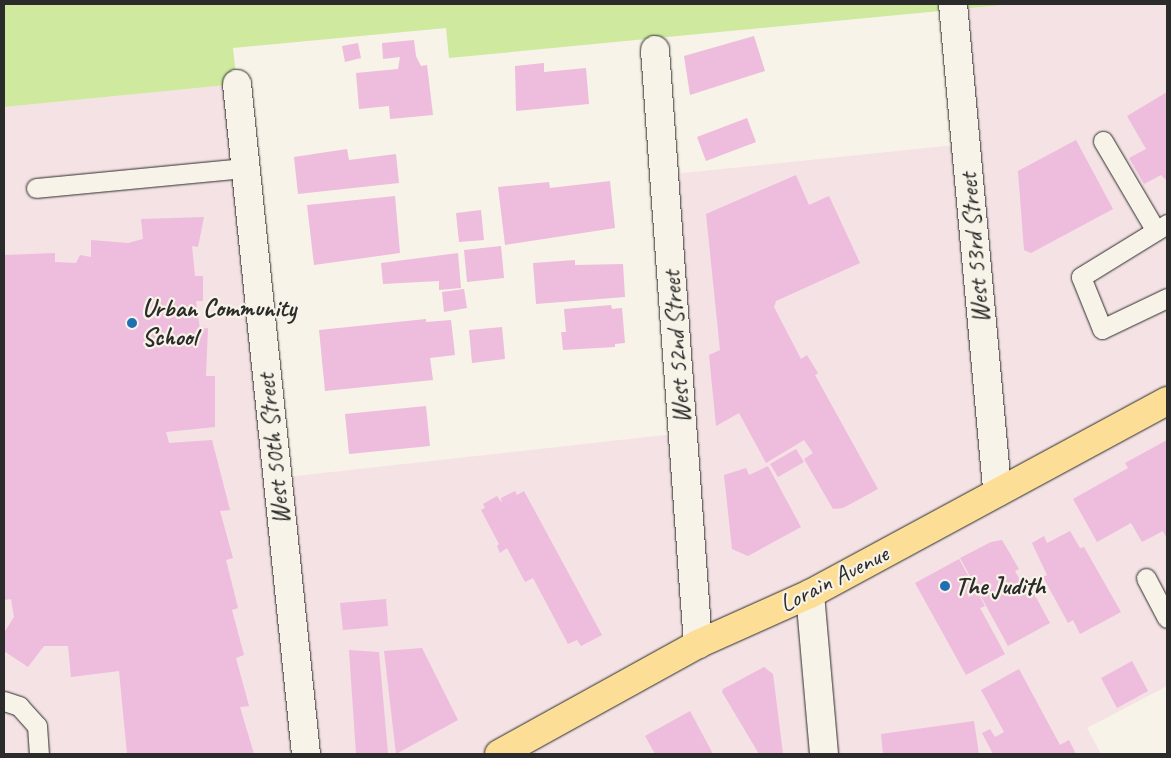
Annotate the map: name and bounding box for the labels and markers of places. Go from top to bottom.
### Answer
place label: Urban Community School [142,294,296,353]
marker: Urban Community School [126,317,138,329]
place label: The Judith [955,571,1045,601]
marker: The Judith [939,580,951,592]

